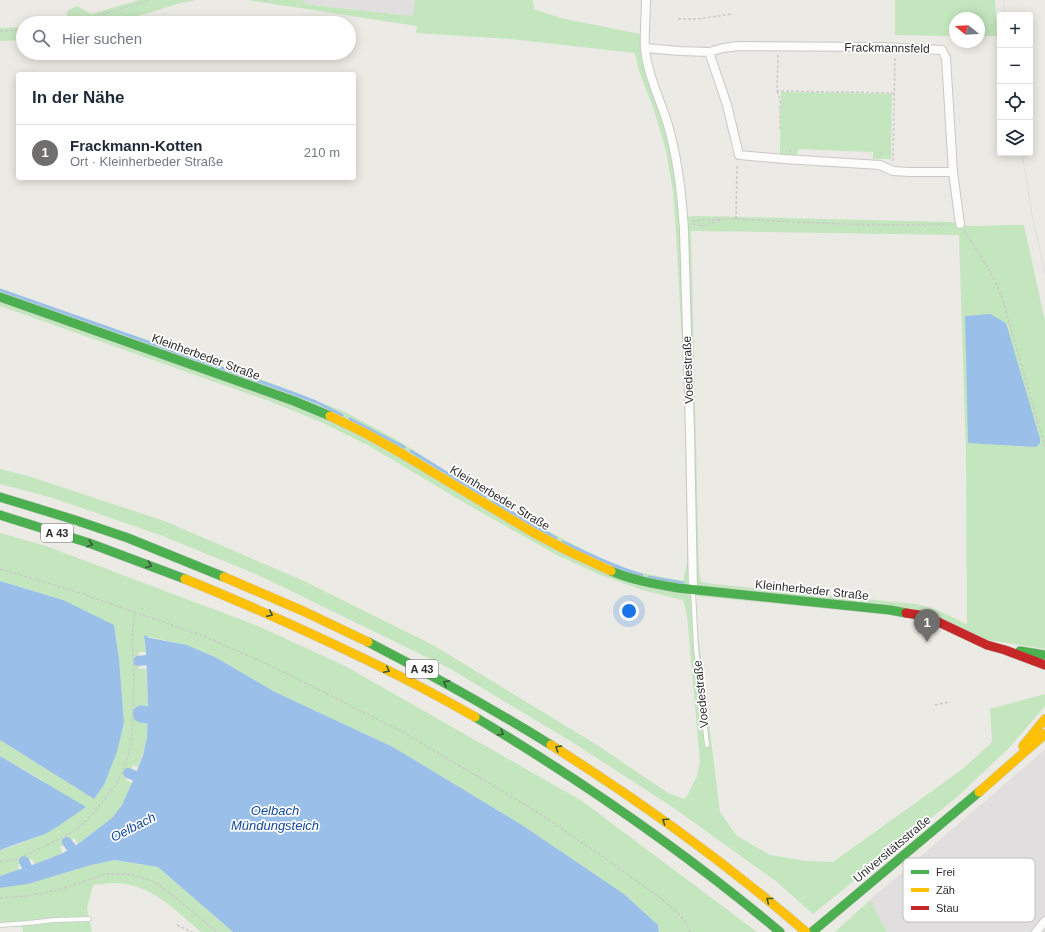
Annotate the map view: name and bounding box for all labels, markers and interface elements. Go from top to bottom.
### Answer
north arrow [949,12,985,48]
map controls [997,12,1033,156]
button: + [997,12,1033,48]
search box [16,16,356,60]
icon: search [30,27,52,49]
text: Hier suchen [62,30,142,47]
street label: Frackmannsfeld [844,40,930,56]
button: − [997,48,1033,84]
button: locate [997,84,1033,120]
text: In der Nähe [32,88,125,107]
button: layers [997,120,1033,156]
text: Frackmann-Kotten [70,137,203,154]
text: 1 [41,145,49,160]
text: 210 m [304,145,340,160]
text: Ort · Kleinherbeder Straße [70,154,223,169]
street label: Kleinherbeder Straße [150,331,262,383]
street label: Voedestraße [680,335,696,404]
street label: Kleinherbeder Straße [448,463,553,534]
road number: A 43 [41,524,73,542]
one-way arrow [87,539,94,548]
one-way arrow [146,560,153,568]
street label: Kleinherbeder Straße [755,577,870,603]
your location [619,601,639,621]
one-way arrow [265,609,273,617]
pin: 1 [914,609,940,642]
street label: Voedestraße [690,659,712,729]
road number: A 43 [406,660,438,678]
one-way arrow [383,665,390,673]
one-way arrow [443,680,450,687]
one-way arrow [497,728,504,736]
one-way arrow [555,746,562,753]
water label: Oelbach Mündungsteich [231,803,319,833]
water label: Oelbach [108,809,158,845]
street label: Universitätsstraße [850,812,934,885]
one-way arrow [663,819,670,826]
legend [903,858,1035,922]
text: Frei [936,866,955,878]
text: Zäh [936,884,955,896]
one-way arrow [766,898,773,905]
text: Stau [936,902,959,914]

